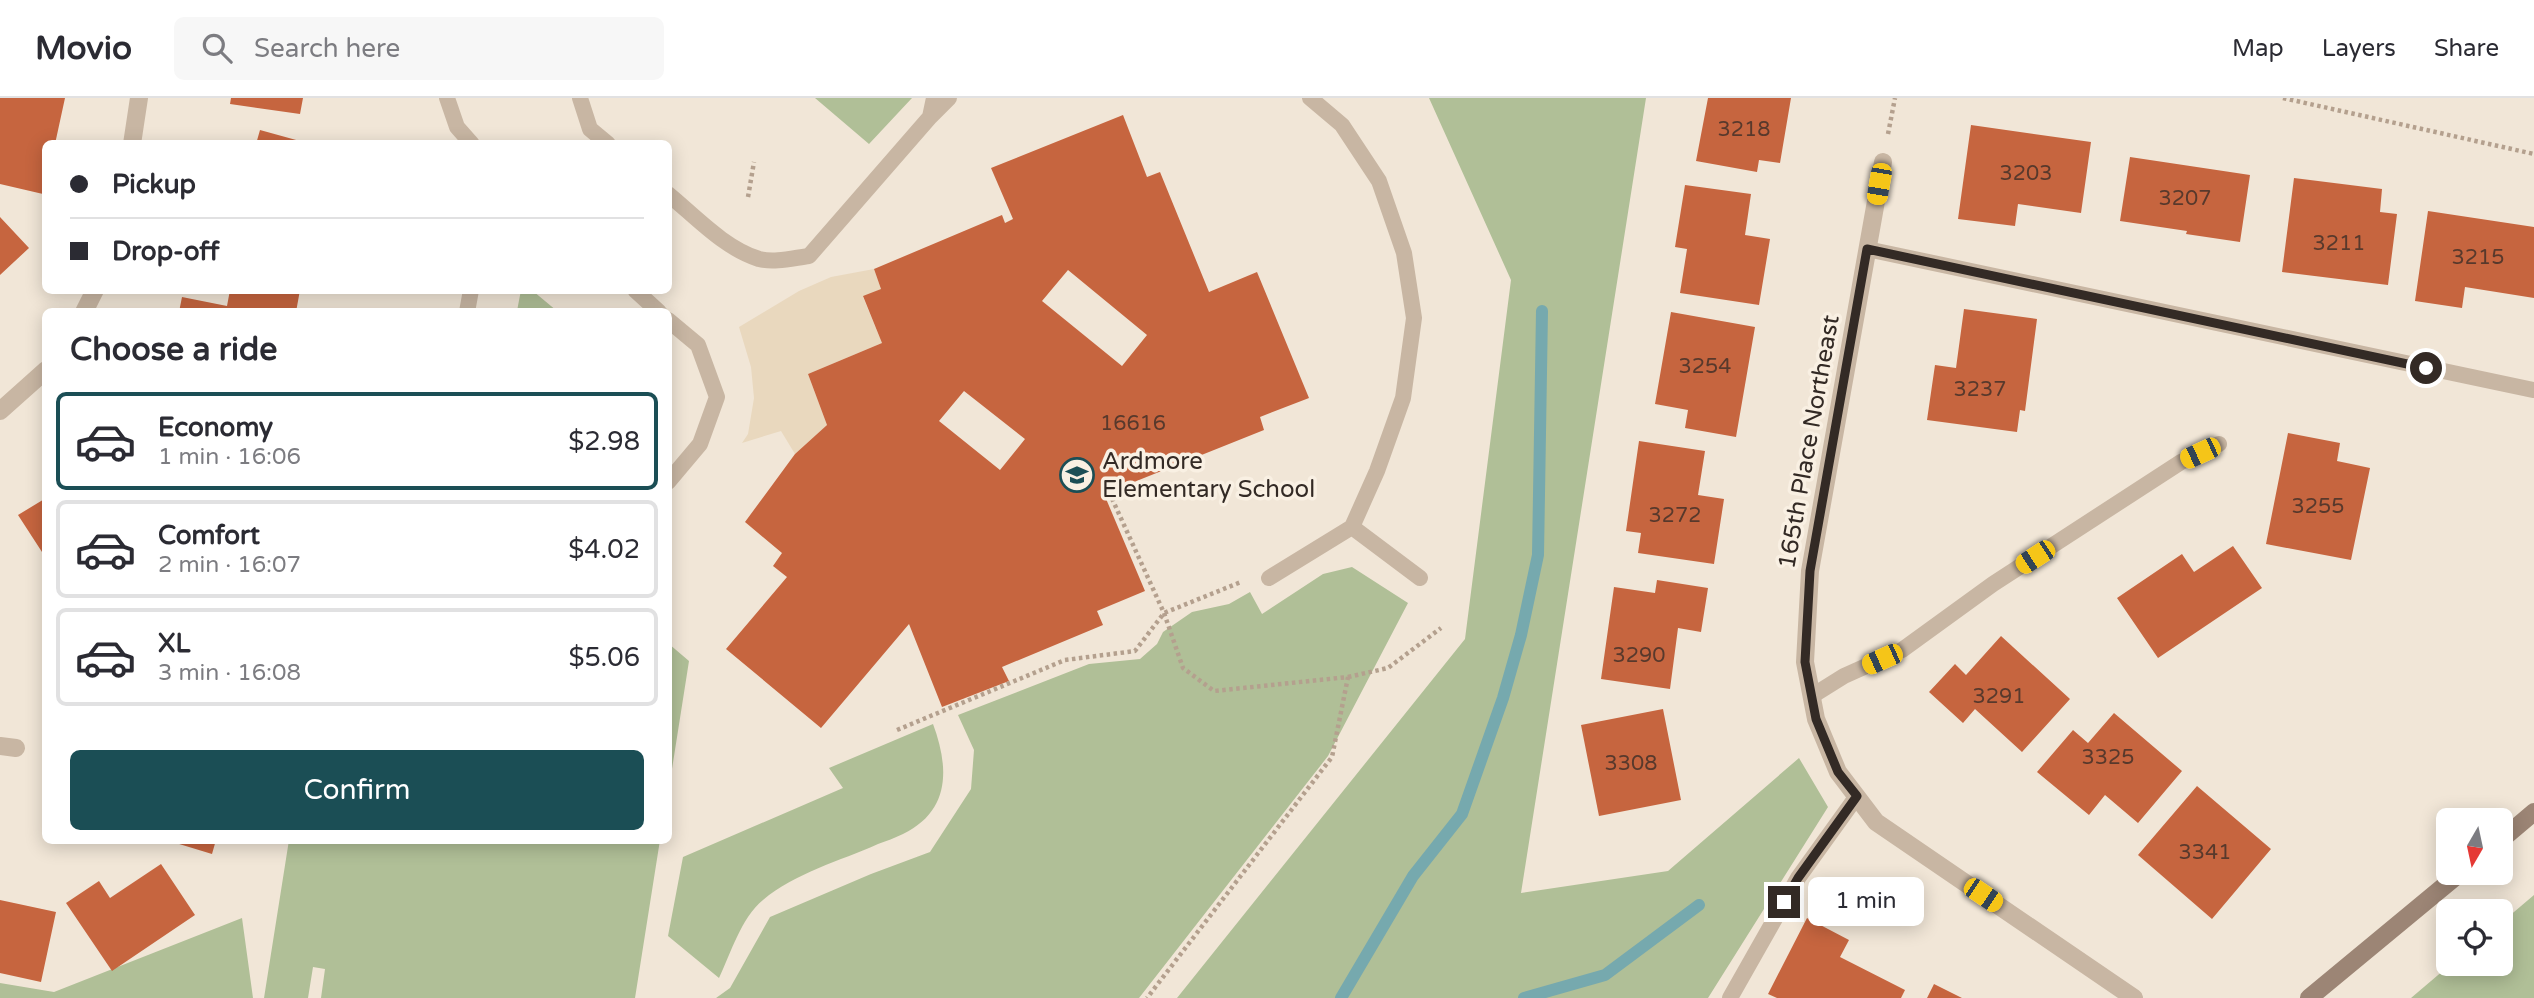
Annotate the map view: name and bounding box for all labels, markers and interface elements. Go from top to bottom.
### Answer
search box [174,17,664,80]
text: Movio [35,29,132,68]
icon: search [198,29,236,67]
text: Search here [254,33,400,64]
text: Map [2232,34,2284,63]
text: Layers [2322,34,2396,63]
text: Share [2434,34,2499,63]
house number: 3218 [1718,117,1770,142]
car [1866,161,1893,207]
house number: 3203 [2000,161,2052,186]
text: Pickup [112,169,196,200]
house number: 3207 [2159,186,2211,211]
house number: 3211 [2313,231,2365,256]
text: Drop-off [112,236,219,267]
house number: 3215 [2452,245,2504,270]
street label: 165th Place Northeast [1772,313,1846,571]
text: Choose a ride [70,331,277,369]
route start [2410,352,2442,384]
house number: 3254 [1679,354,1731,379]
house number: 3237 [1954,377,2006,402]
icon: car [74,410,137,473]
house number: 16616 [1100,411,1166,436]
text: Economy [158,412,273,443]
text: $2.98 [568,426,640,457]
car [2177,435,2224,471]
text: 1 min · 16:06 [158,443,301,471]
place label: Ardmore Elementary School [1102,447,1315,504]
school or university icon: Ardmore Elementary School [1058,456,1096,494]
house number: 3255 [2292,494,2344,519]
house number: 3272 [1649,503,1701,528]
icon: car [74,518,137,581]
text: Comfort [158,520,260,551]
text: $4.02 [568,534,640,565]
car [2012,537,2059,577]
text: 2 min · 16:07 [158,551,301,579]
icon: car [74,626,137,689]
text: XL [158,628,190,659]
car [1859,641,1906,677]
text: $5.06 [568,642,640,673]
house number: 3290 [1613,643,1665,668]
text: 3 min · 16:08 [158,659,301,687]
house number: 3291 [1973,684,2025,709]
house number: 3325 [2082,745,2134,770]
button: Confirm [70,750,644,830]
house number: 3308 [1605,751,1657,776]
north arrow [2436,808,2513,886]
map controls [2436,808,2513,976]
house number: 3341 [2179,840,2231,865]
car [1960,875,2007,915]
callout: 1 min [1809,878,1924,926]
route end [1768,886,1800,918]
text: 1 min [1835,887,1897,915]
button: locate [2436,899,2513,976]

